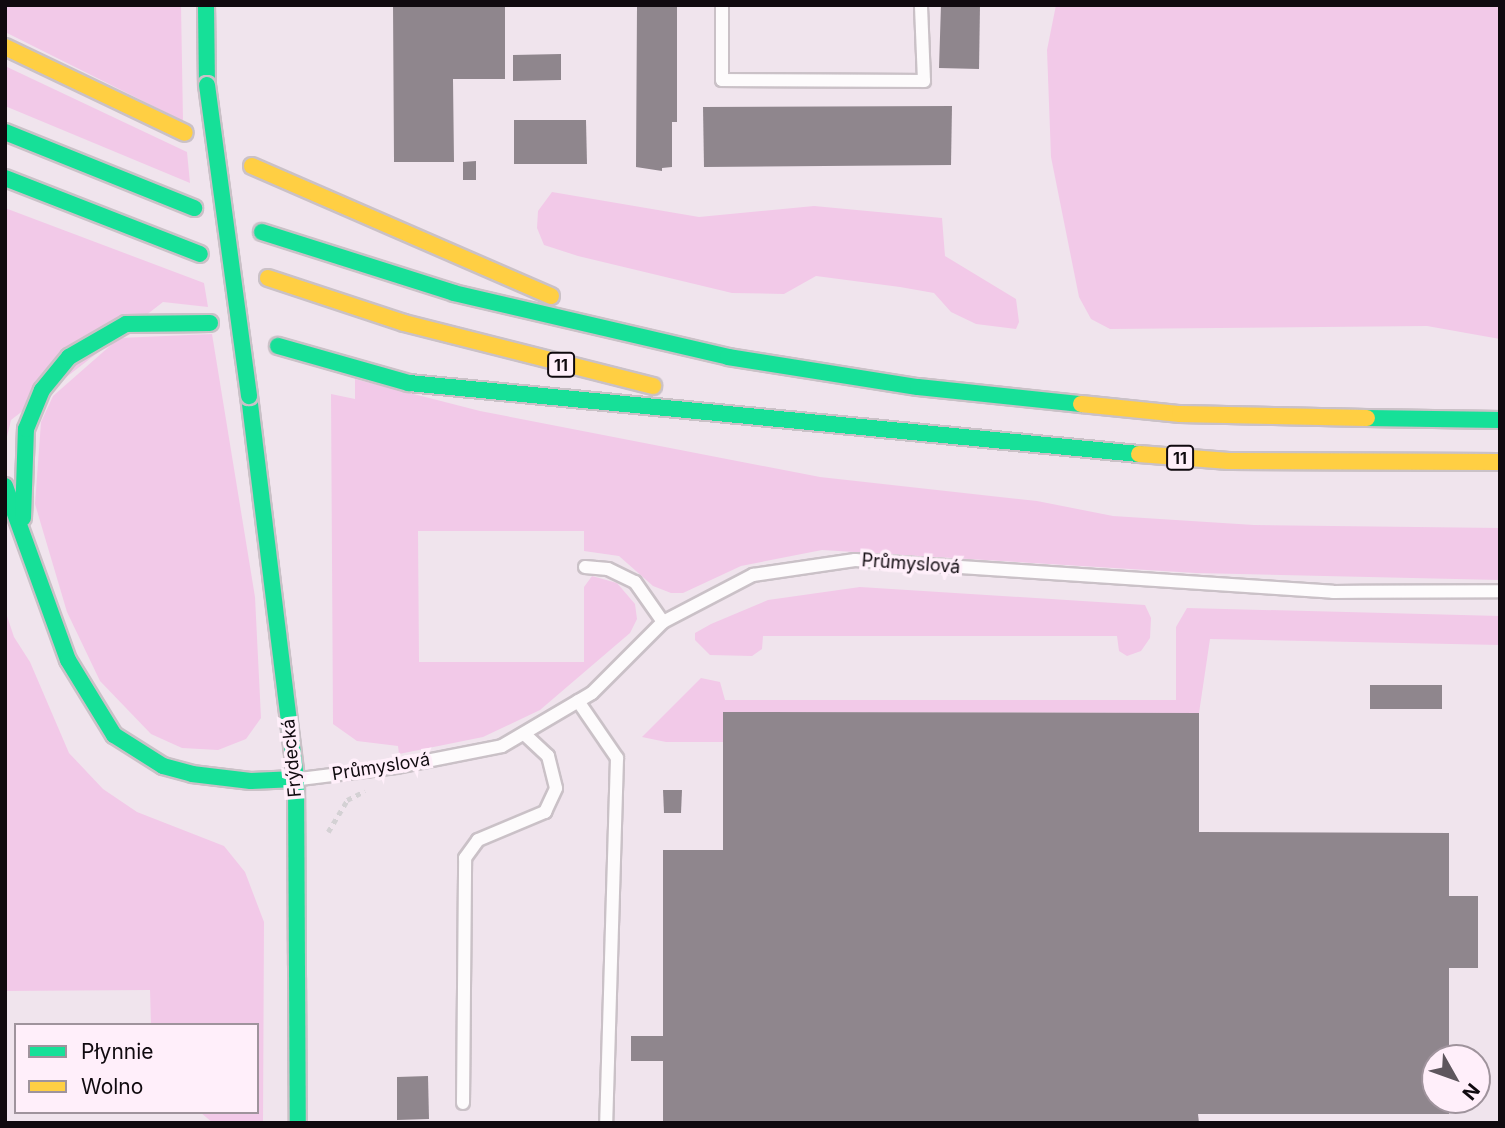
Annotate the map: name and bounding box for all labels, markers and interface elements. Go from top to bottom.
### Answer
road number: 11 [547,352,575,378]
road number: 11 [1166,446,1194,471]
street label: Průmyslová [861,550,961,578]
street label: Frýdecká [278,718,306,798]
street label: Průmyslová [330,749,432,785]
legend [14,1023,259,1114]
text: Płynnie [81,1039,154,1064]
north arrow [1421,1044,1491,1114]
text: Wolno [81,1074,143,1099]
text: N [1457,1079,1484,1104]

